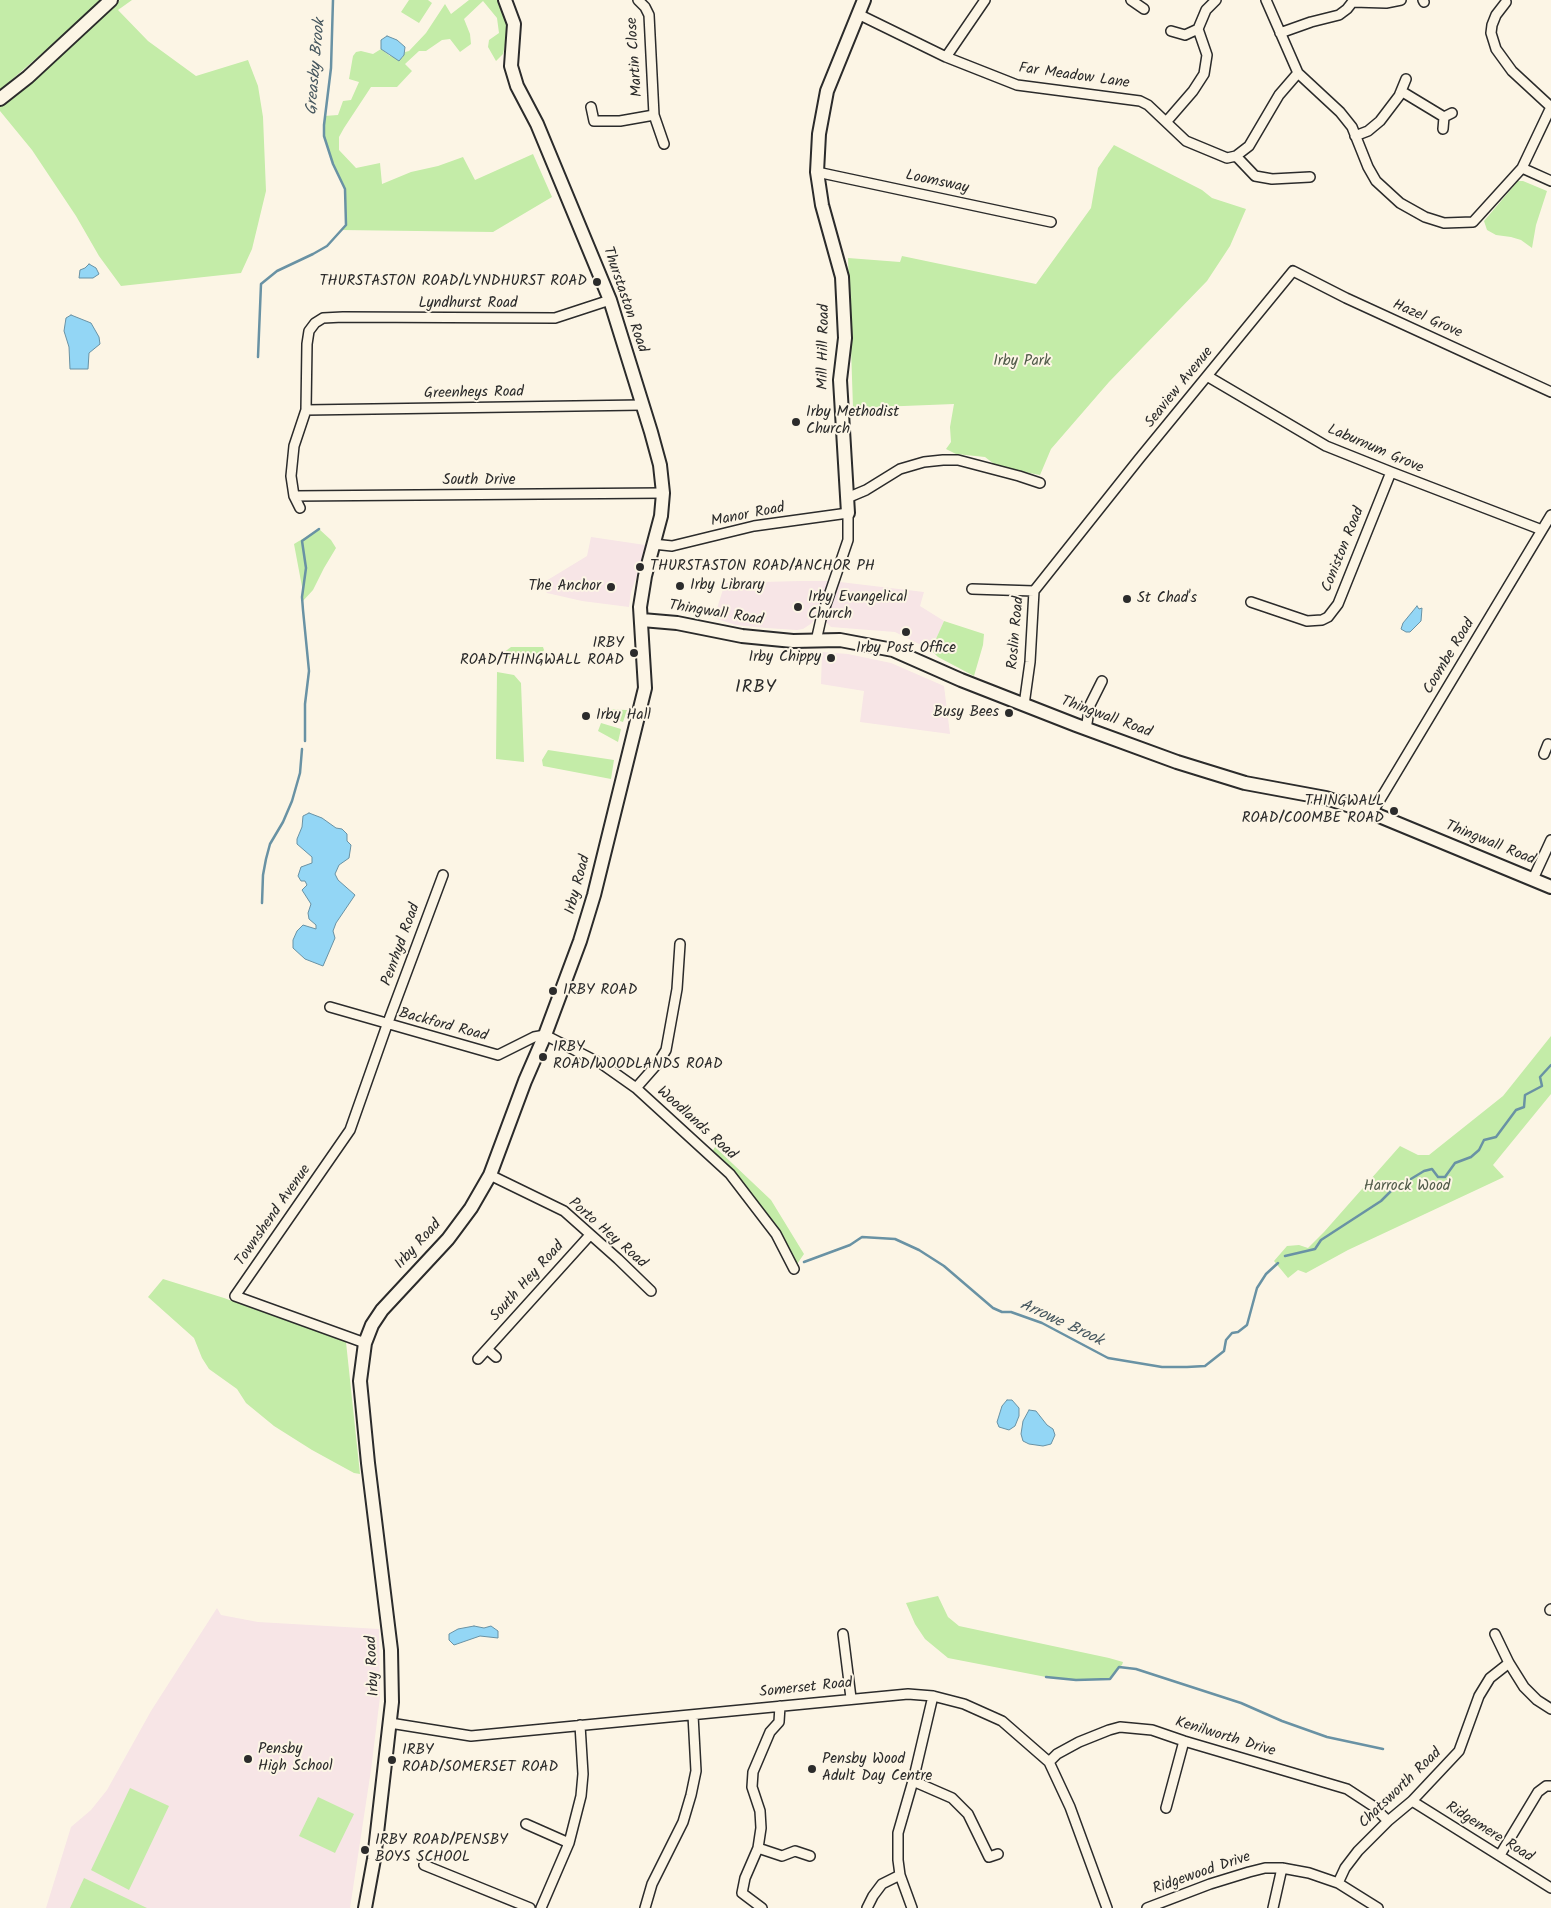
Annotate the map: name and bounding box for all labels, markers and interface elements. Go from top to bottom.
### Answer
street label: Martin Close [624,17,648,97]
water label: Greasby Brook [303,18,331,116]
street label: Far Meadow Lane [1017,60,1131,94]
street label: Loomsway [904,168,970,198]
street label: Thurstaston Road [597,245,651,355]
place label: THURSTASTON ROAD/LYNDHURST ROAD [319,273,587,291]
marker: THURSTASTON ROAD/LYNDHURST ROAD [591,276,603,288]
street label: Lyndhurst Road [418,295,518,313]
street label: Hazel Grove [1389,297,1465,343]
street label: Mill Hill Road [815,304,835,390]
street label: Seaview Avenue [1142,344,1218,432]
park label: Irby Park [993,353,1051,371]
street label: Greenheys Road [424,384,524,404]
place label: Irby Methodist Church [806,404,899,439]
marker: Irby Methodist Church [790,416,802,428]
street label: Laburnum Grove [1324,422,1426,478]
street label: South Drive [442,472,516,490]
street label: Manor Road [710,500,786,532]
street label: Coniston Road [1319,505,1369,595]
place label: THURSTASTON ROAD/ANCHOR PH [650,558,875,576]
marker: THURSTASTON ROAD/ANCHOR PH [634,561,646,573]
place label: Irby Library [690,577,764,595]
place label: The Anchor [529,578,601,596]
marker: Irby Library [674,580,686,592]
marker: The Anchor [605,581,617,593]
place label: Irby Evangelical Church [808,589,907,624]
place label: St Chad's [1137,590,1197,608]
marker: St Chad's [1121,593,1133,605]
street label: Roslin Road [1005,596,1029,670]
street label: Thingwall Road [668,598,764,630]
marker: Irby Evangelical Church [792,601,804,613]
street label: Coombe Road [1420,616,1480,698]
marker: Irby Post Office [900,626,912,638]
place label: IRBY ROAD/THINGWALL ROAD [460,635,624,670]
place label: Irby Post Office [856,640,956,658]
marker: IRBY ROAD/THINGWALL ROAD [628,647,640,659]
place label: Irby Chippy [748,649,821,667]
marker: Irby Chippy [825,652,837,664]
district label: IRBY [735,678,777,700]
street label: Thingwall Road [1058,693,1154,743]
place label: Busy Bees [933,704,999,722]
place label: Irby Hall [596,707,651,725]
marker: Busy Bees [1003,707,1015,719]
marker: Irby Hall [580,710,592,722]
place label: THINGWALL ROAD/COOMBE ROAD [1242,793,1384,828]
marker: THINGWALL ROAD/COOMBE ROAD [1388,805,1400,817]
street label: Thingwall Road [1442,818,1538,870]
street label: Irby Road [562,853,596,917]
street label: Penrhyd Road [379,901,425,989]
place label: IRBY ROAD [563,982,637,1000]
marker: IRBY ROAD [547,985,559,997]
street label: Backford Road [397,1005,489,1047]
place label: IRBY ROAD/WOODLANDS ROAD [553,1039,723,1074]
marker: IRBY ROAD/WOODLANDS ROAD [537,1051,549,1063]
street label: Woodlands Road [652,1083,740,1165]
street label: Townshend Avenue [232,1162,316,1270]
park label: Harrock Wood [1364,1178,1450,1196]
street label: Porto Hey Road [564,1195,650,1273]
street label: Irby Road [392,1216,446,1274]
street label: South Hey Road [487,1238,569,1326]
water label: Arrowe Brook [1016,1296,1106,1352]
street label: Irby Road [363,1635,385,1697]
street label: Somerset Road [759,1675,853,1703]
street label: Kenilworth Drive [1173,1714,1277,1762]
place label: Pensby High School [258,1741,333,1776]
place label: IRBY ROAD/SOMERSET ROAD [402,1742,558,1777]
street label: Chatsworth Road [1356,1745,1446,1833]
place label: Pensby Wood Adult Day Centre [822,1751,932,1786]
marker: Pensby High School [242,1753,254,1765]
marker: IRBY ROAD/SOMERSET ROAD [386,1754,398,1766]
marker: Pensby Wood Adult Day Centre [806,1763,818,1775]
street label: Ridgemere Road [1442,1799,1536,1867]
place label: IRBY ROAD/PENSBY BOYS SCHOOL [375,1832,508,1867]
marker: IRBY ROAD/PENSBY BOYS SCHOOL [359,1844,371,1856]
street label: Ridgewood Drive [1151,1849,1253,1899]

